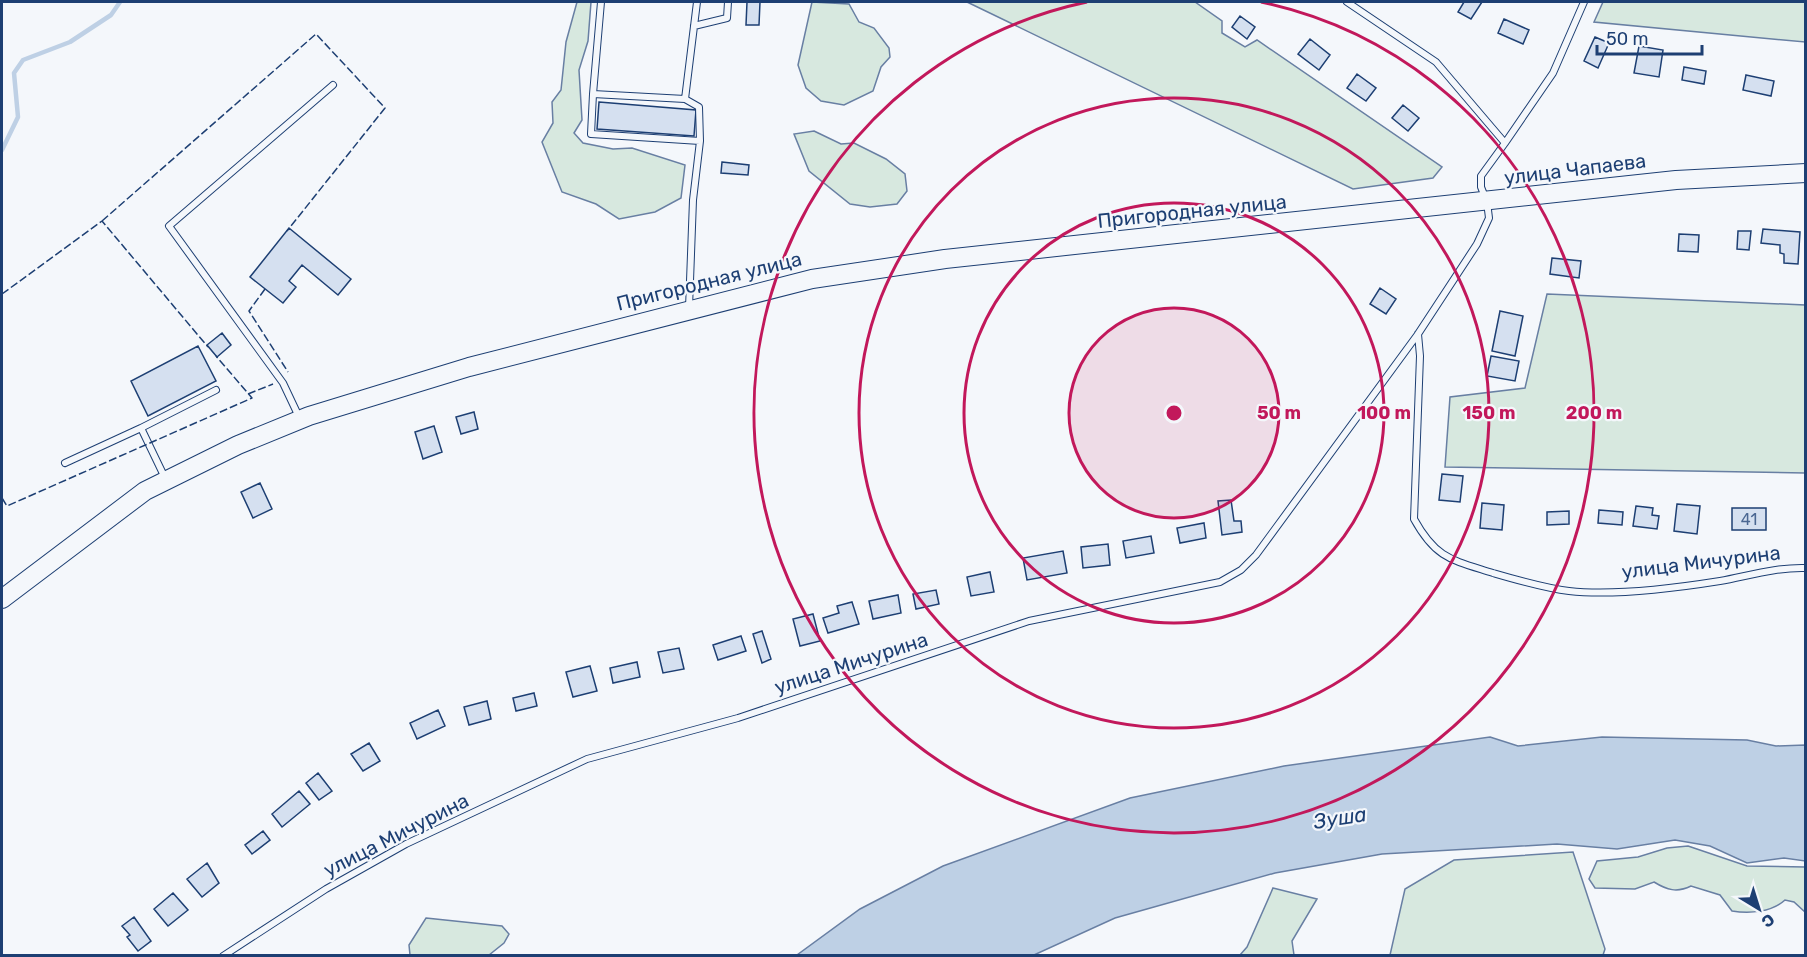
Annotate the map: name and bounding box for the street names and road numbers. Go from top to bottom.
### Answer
street label: улица Чапаева [1503,148,1647,190]
street label: Пригородная улица [1096,189,1288,233]
street label: Пригородная улица [614,246,804,316]
street label: улица Мичурина [1620,540,1782,584]
street label: улица Мичурина [771,627,931,699]
street label: улица Мичурина [319,788,473,882]

